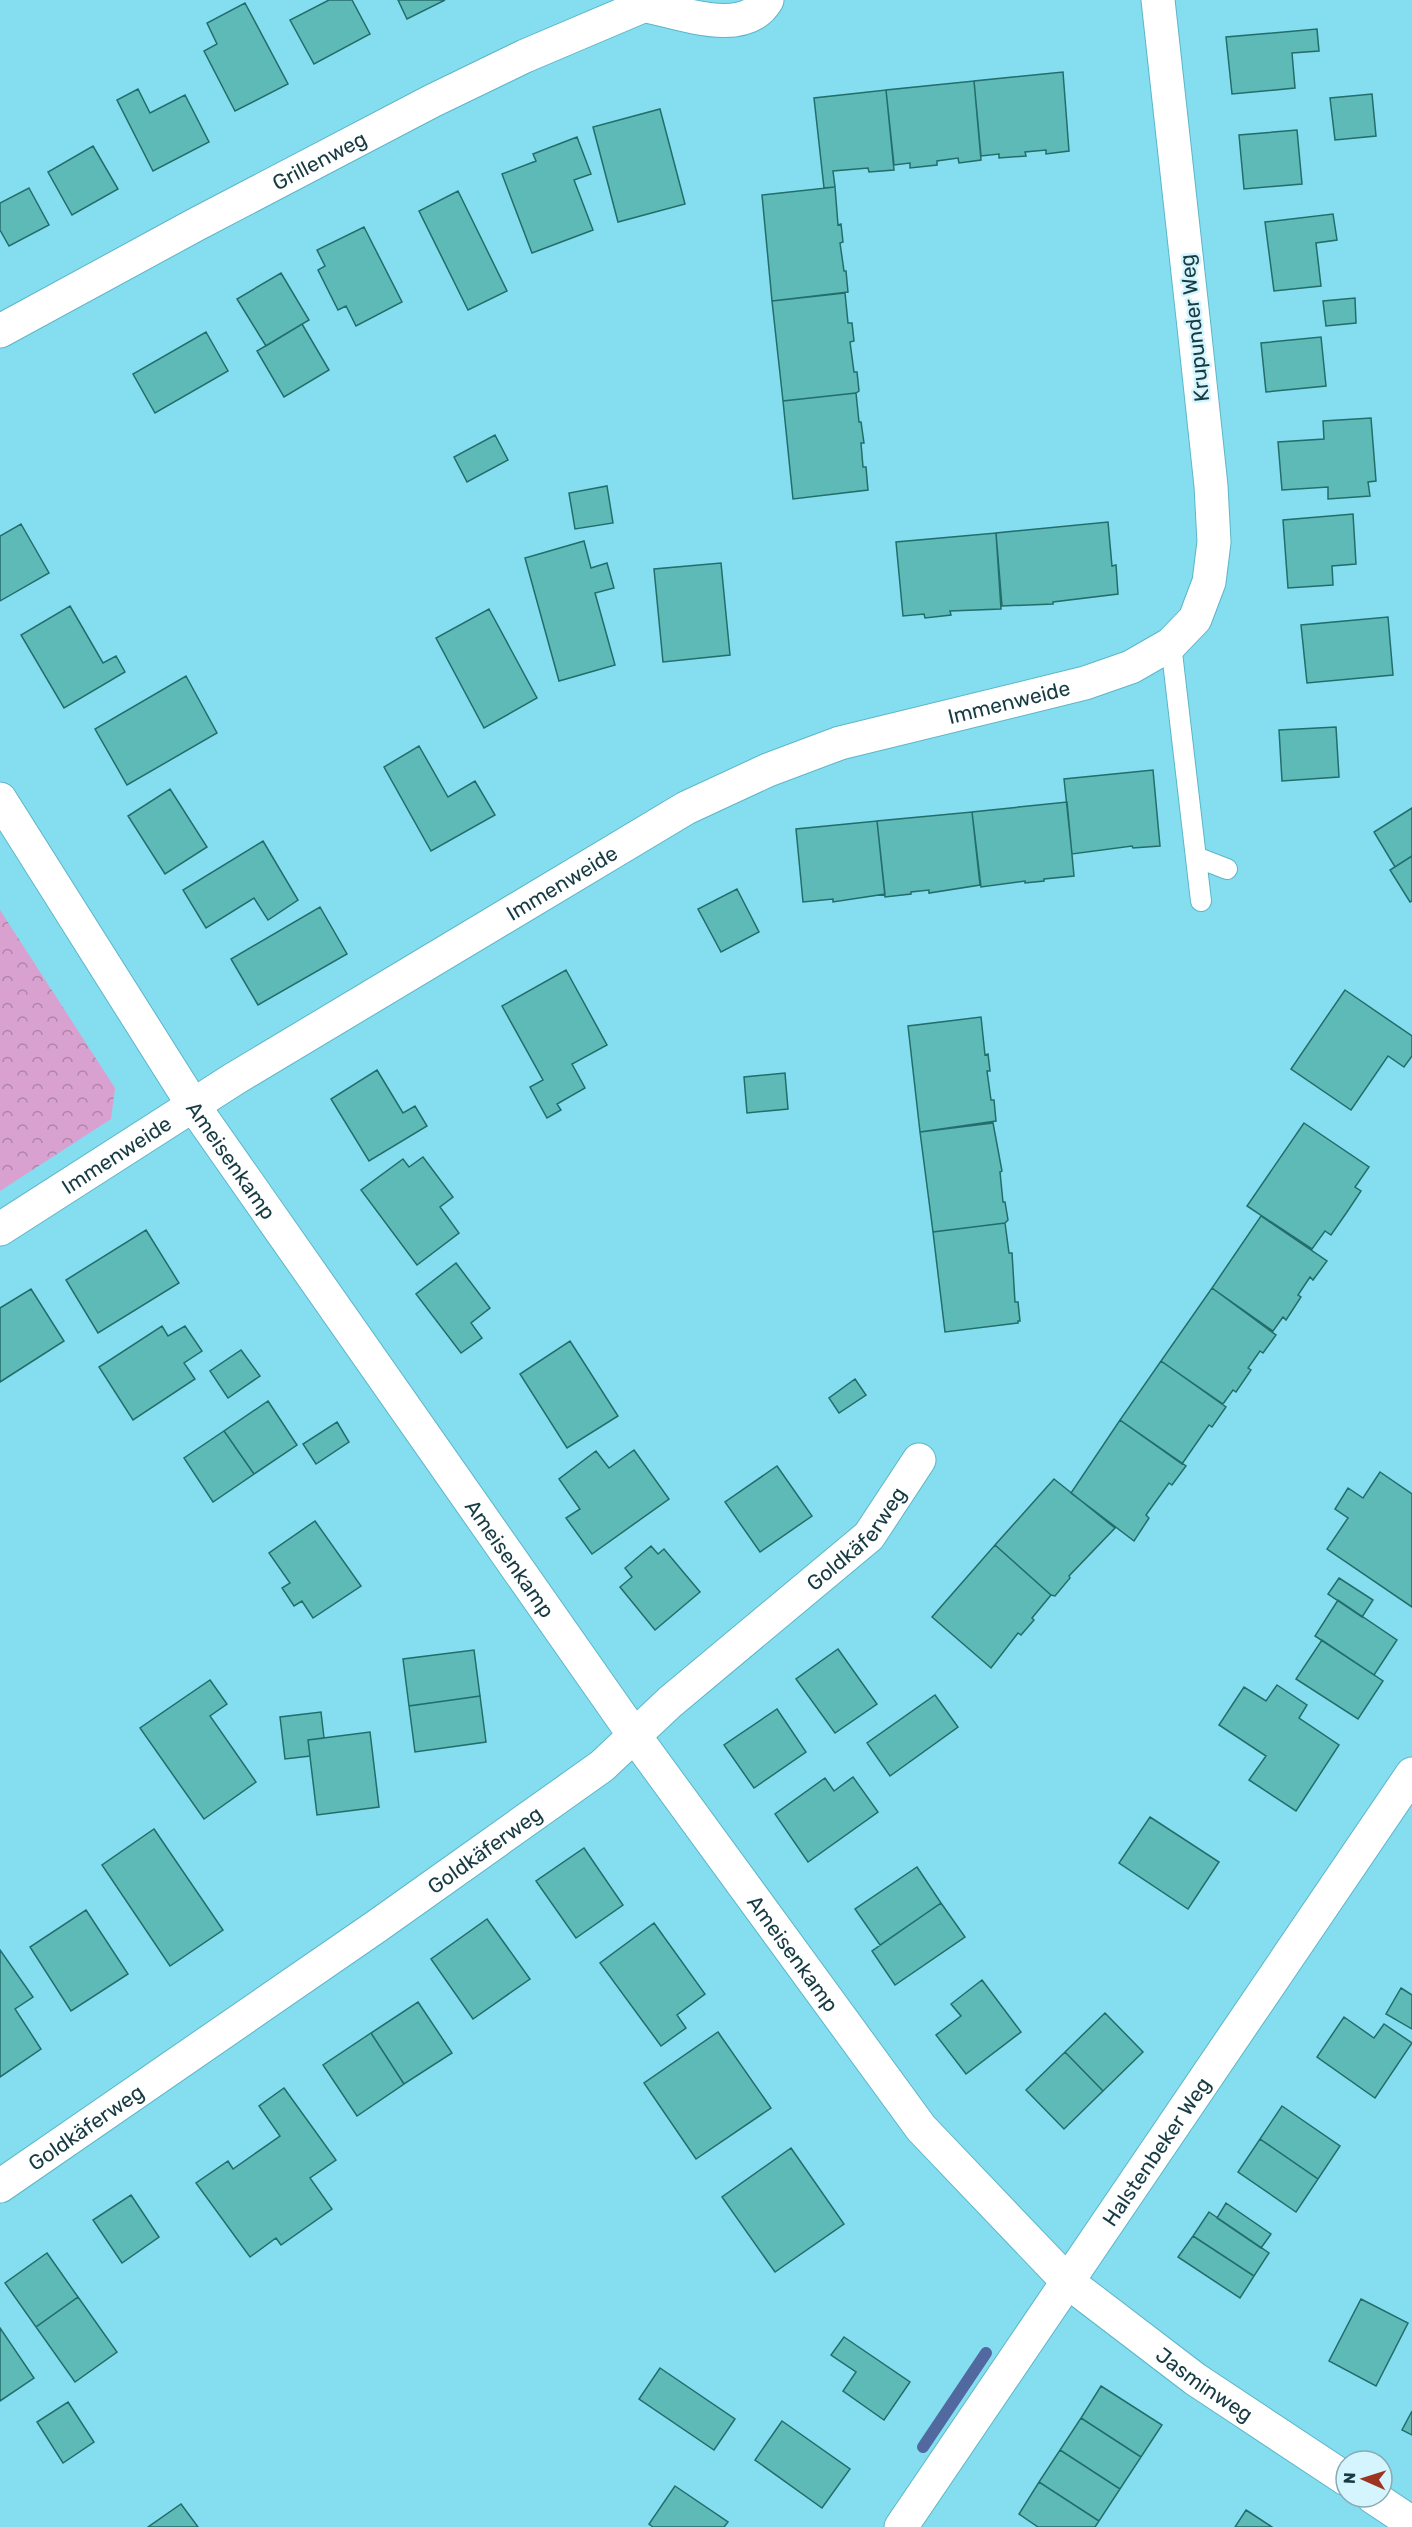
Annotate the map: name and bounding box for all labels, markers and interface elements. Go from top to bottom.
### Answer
street label: Grillenweg [268,125,370,195]
street label: Krupunder Weg [1174,253,1214,403]
street label: Immenweide [945,675,1073,729]
street label: Immenweide [502,840,622,925]
street label: Ameisenkamp [182,1096,281,1224]
street label: Immenweide [57,1110,176,1199]
street label: Goldkäferweg [801,1482,911,1595]
street label: Ameisenkamp [460,1494,560,1622]
street label: Goldkäferweg [423,1800,547,1899]
street label: Ameisenkamp [742,1890,844,2016]
street label: Halstenbeker Weg [1097,2072,1215,2231]
street label: Goldkäferweg [23,2078,148,2175]
street label: Jasminweg [1151,2341,1258,2427]
north arrow [1334,2449,1394,2509]
text: N [1340,2472,1359,2484]

